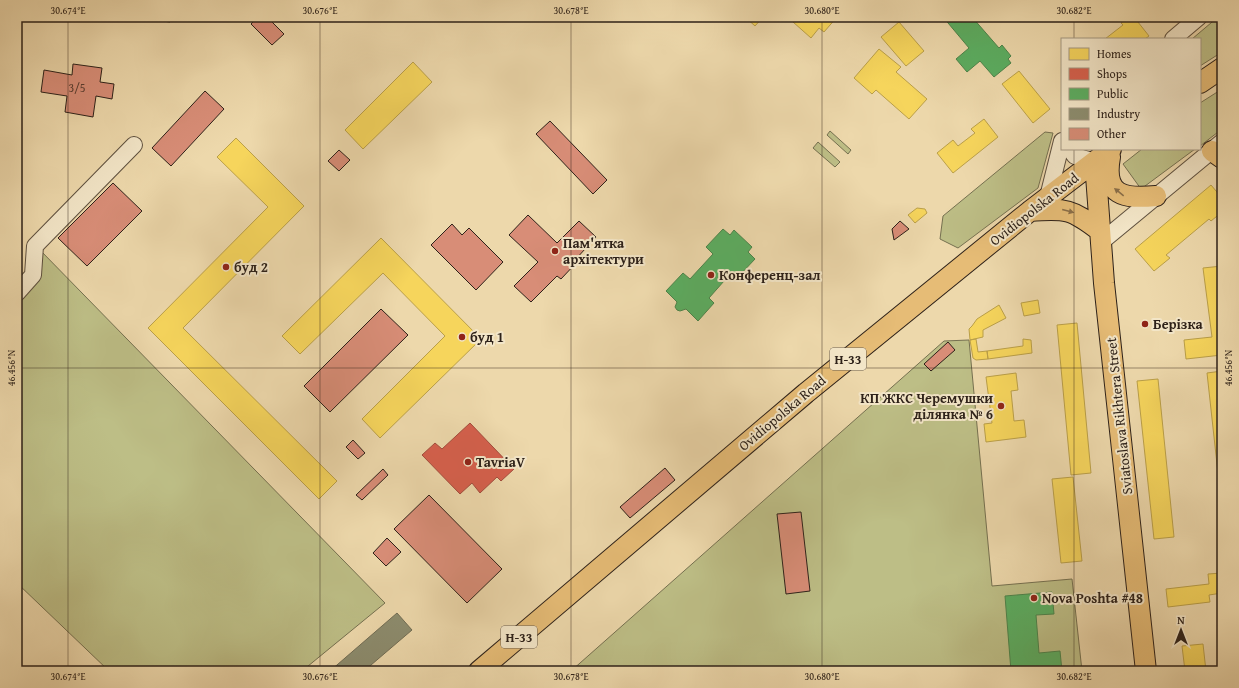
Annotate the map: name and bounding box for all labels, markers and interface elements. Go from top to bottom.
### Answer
text: 30.674°E [50,3,86,18]
text: 30.676°E [302,3,338,18]
text: 30.678°E [553,3,589,18]
text: 30.680°E [804,3,840,18]
text: 30.682°E [1056,3,1092,18]
legend [1061,38,1201,150]
text: Homes [1097,45,1132,62]
text: Shops [1097,65,1127,82]
house number: 3/5 [68,79,86,96]
text: Public [1097,85,1129,102]
text: Industry [1097,105,1140,122]
text: Other [1097,125,1126,142]
street label: Ovidiopolska Road [985,167,1083,250]
one-way arrow [1113,187,1124,196]
one-way arrow [1062,208,1074,214]
place label: Пам'ятка архітектури [563,233,644,269]
marker: Пам'ятка архітектури [550,246,560,256]
place label: буд 2 [234,257,268,277]
marker: буд 2 [221,262,231,272]
place label: Конференц-зал [719,265,821,285]
marker: Конференц-зал [706,270,716,280]
place label: Берізка [1153,314,1204,334]
marker: Берізка [1140,319,1150,329]
place label: буд 1 [470,327,504,347]
marker: буд 1 [457,332,467,342]
street label: Sviatoslava Rikhtera Street [1101,336,1137,496]
road number: Н-33 [830,348,866,370]
text: 46.456°N [4,349,19,386]
text: 46.456°N [1221,349,1236,386]
street label: Ovidiopolska Road [734,370,830,455]
place label: КП ЖКС Черемушки ділянка № 6 [860,388,993,424]
marker: КП ЖКС Черемушки ділянка № 6 [996,401,1006,411]
place label: TavriaV [476,452,526,472]
marker: TavriaV [463,457,473,467]
place label: Nova Poshta #48 [1042,588,1143,608]
marker: Nova Poshta #48 [1029,593,1039,603]
north arrow [1161,610,1201,650]
text: N [1177,612,1185,628]
road number: Н-33 [501,626,537,648]
text: 30.674°E [50,669,86,684]
text: 30.676°E [302,669,338,684]
text: 30.678°E [553,669,589,684]
text: 30.680°E [804,669,840,684]
text: 30.682°E [1056,669,1092,684]

